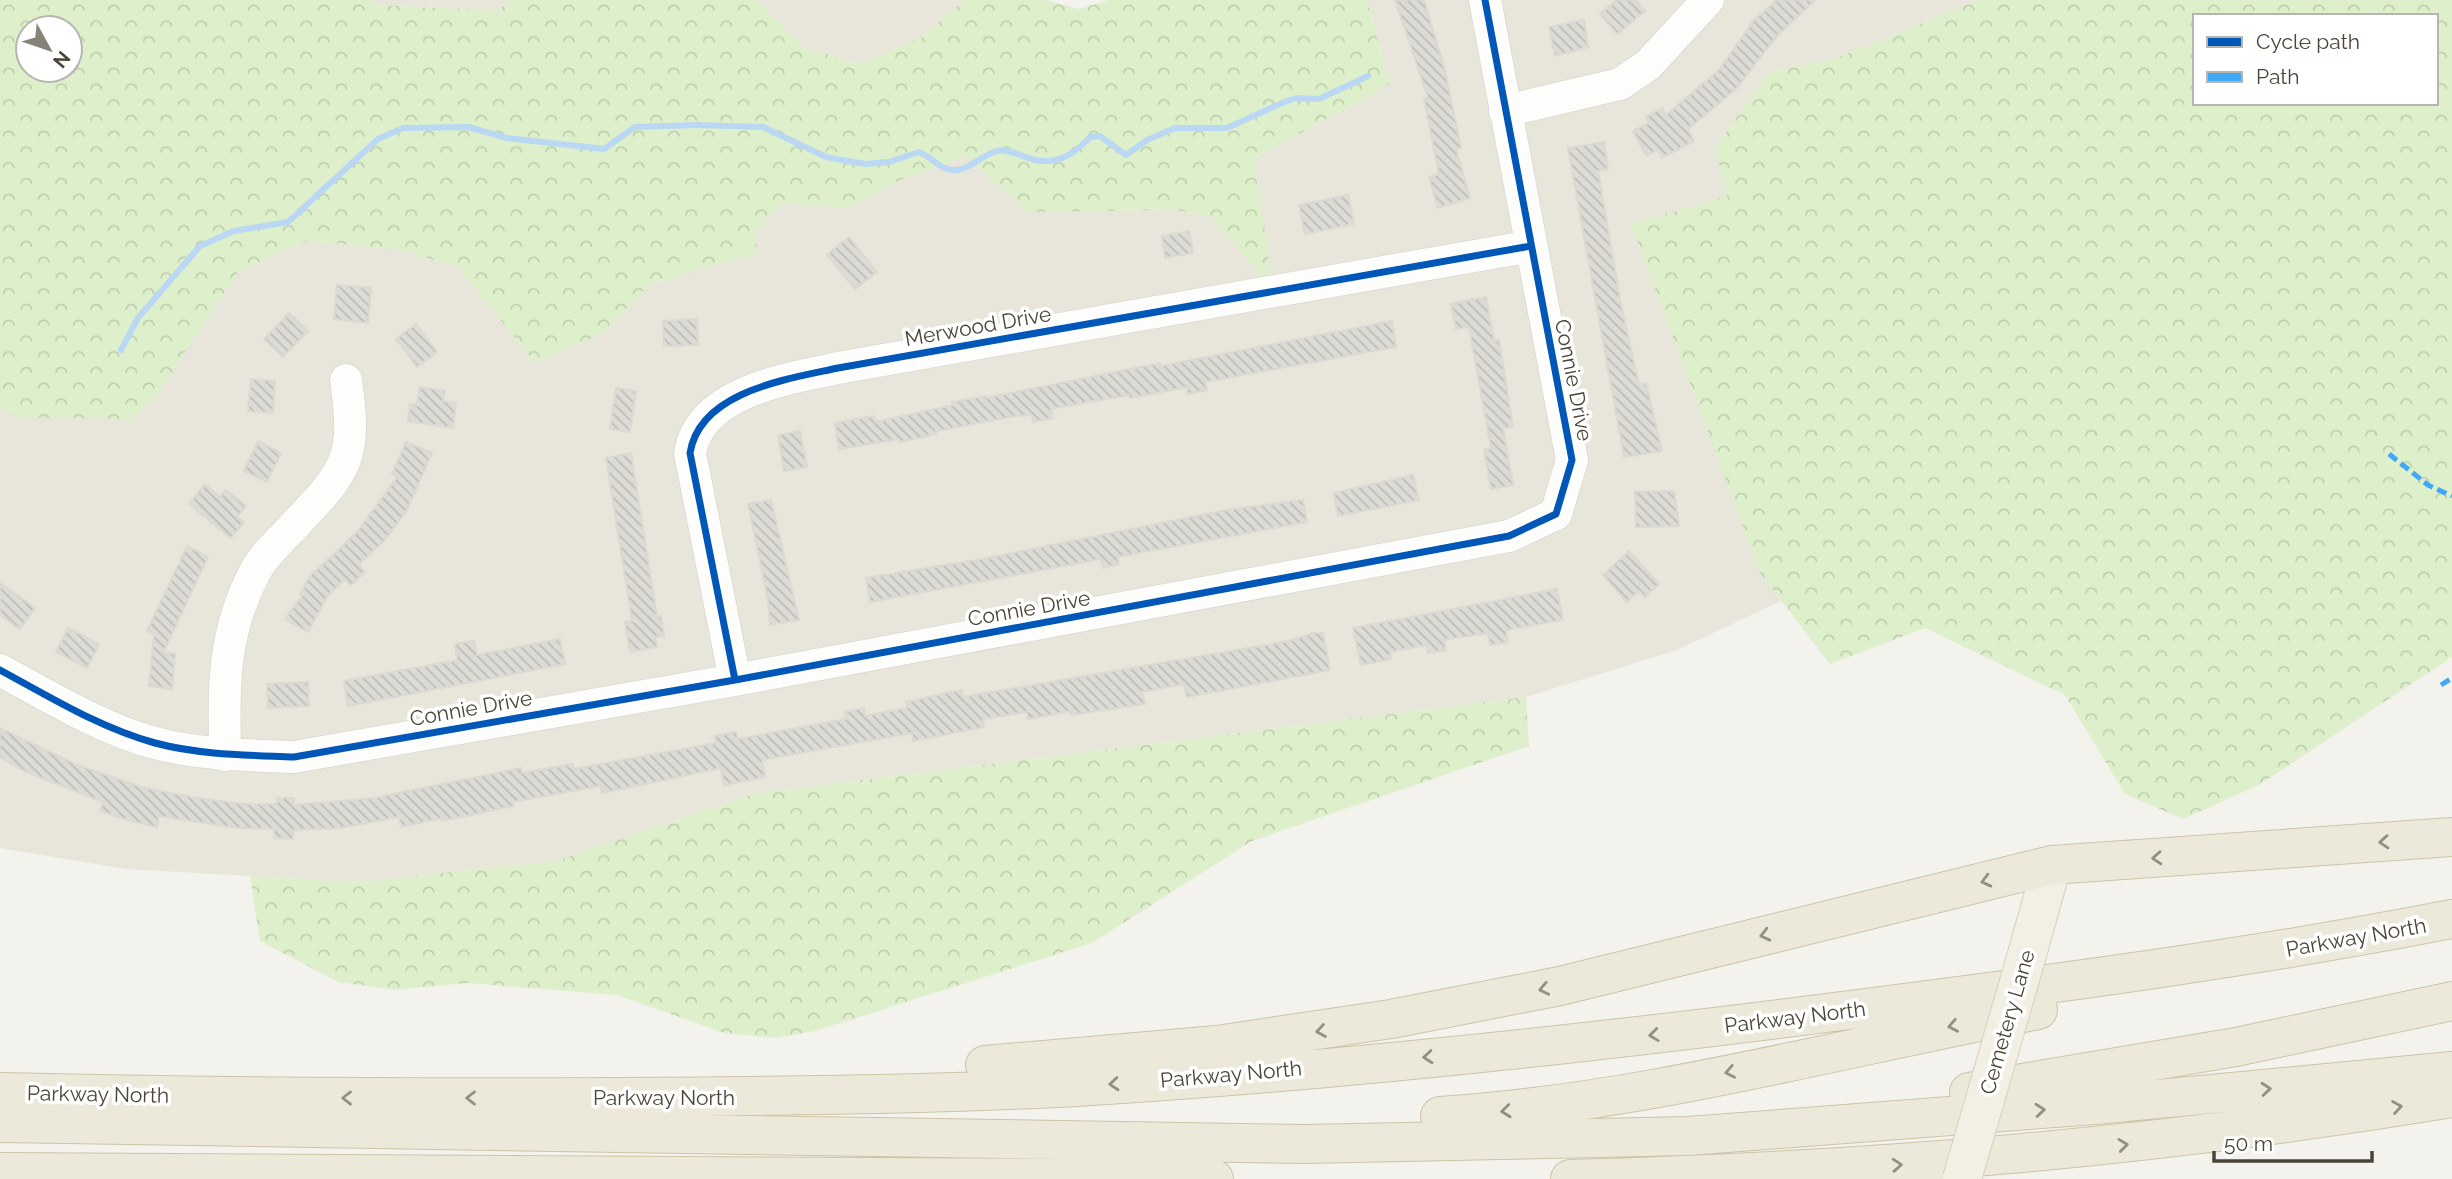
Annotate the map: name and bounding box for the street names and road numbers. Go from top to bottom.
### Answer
street label: Merwood Drive [903,301,1053,351]
street label: Connie Drive [1550,317,1598,443]
street label: Connie Drive [966,585,1092,631]
street label: Connie Drive [408,685,534,731]
street label: Parkway North [2284,912,2428,962]
street label: Cemetery Lane [1974,947,2040,1097]
street label: Parkway North [1723,996,1867,1038]
street label: Parkway North [1159,1055,1303,1093]
street label: Parkway North [27,1080,169,1108]
street label: Parkway North [593,1085,735,1110]

